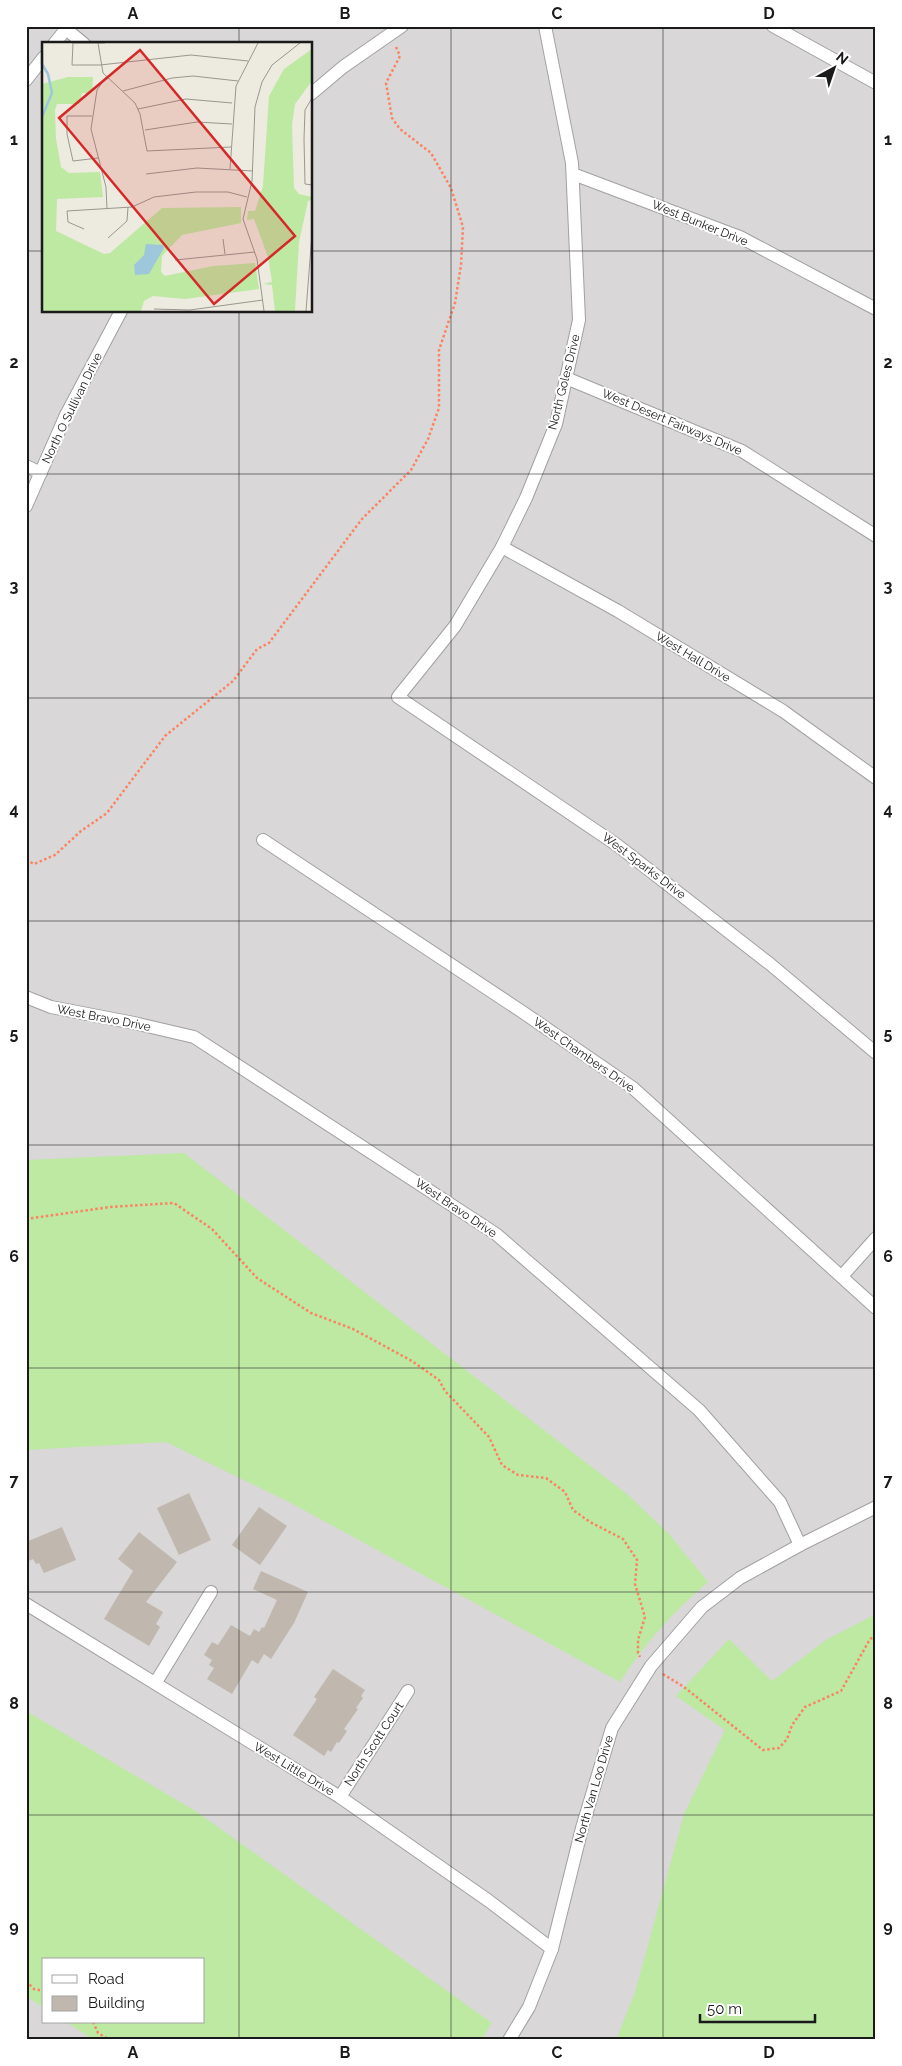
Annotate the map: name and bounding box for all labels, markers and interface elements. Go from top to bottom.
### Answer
text: A [128,4,139,23]
text: B [340,4,351,23]
text: C [552,4,563,23]
text: D [763,4,775,23]
inset map [42,42,312,312]
north arrow [810,42,860,92]
text: N [833,48,852,68]
text: 1 [10,130,18,149]
text: 1 [884,130,892,149]
street label: West Bunker Drive [650,197,750,249]
street label: North Goles Drive [545,333,583,431]
street label: North O Sullivan Drive [39,350,105,466]
text: 2 [9,353,19,372]
text: 2 [883,353,893,372]
street label: West Desert Fairways Drive [600,386,744,458]
text: 3 [10,577,19,596]
text: 3 [884,577,893,596]
street label: West Hall Drive [653,629,733,685]
text: 4 [9,800,19,819]
text: 4 [883,800,893,819]
street label: West Sparks Drive [599,830,689,902]
street label: West Bravo Drive [56,1002,152,1034]
street label: West Chambers Drive [531,1015,637,1095]
text: 5 [10,1024,19,1043]
text: 5 [884,1024,893,1043]
street label: West Bravo Drive [413,1176,499,1240]
text: 6 [9,1247,19,1266]
text: 6 [883,1247,893,1266]
text: 7 [10,1471,19,1490]
text: 7 [884,1471,893,1490]
text: 8 [9,1694,19,1713]
text: 8 [883,1694,893,1713]
street label: North Scott Court [342,1699,406,1789]
street label: North Van Loo Drive [572,1734,616,1844]
street label: West Little Drive [251,1739,337,1799]
text: 9 [9,1917,19,1936]
text: 9 [883,1917,893,1936]
legend [42,1958,205,2024]
text: Road [88,1970,124,1988]
scale bar [700,1991,814,2023]
text: Building [88,1994,145,2012]
text: 50 m [707,2000,742,2018]
text: A [128,2043,139,2062]
text: B [340,2043,351,2062]
text: C [552,2043,563,2062]
text: D [763,2043,775,2062]

